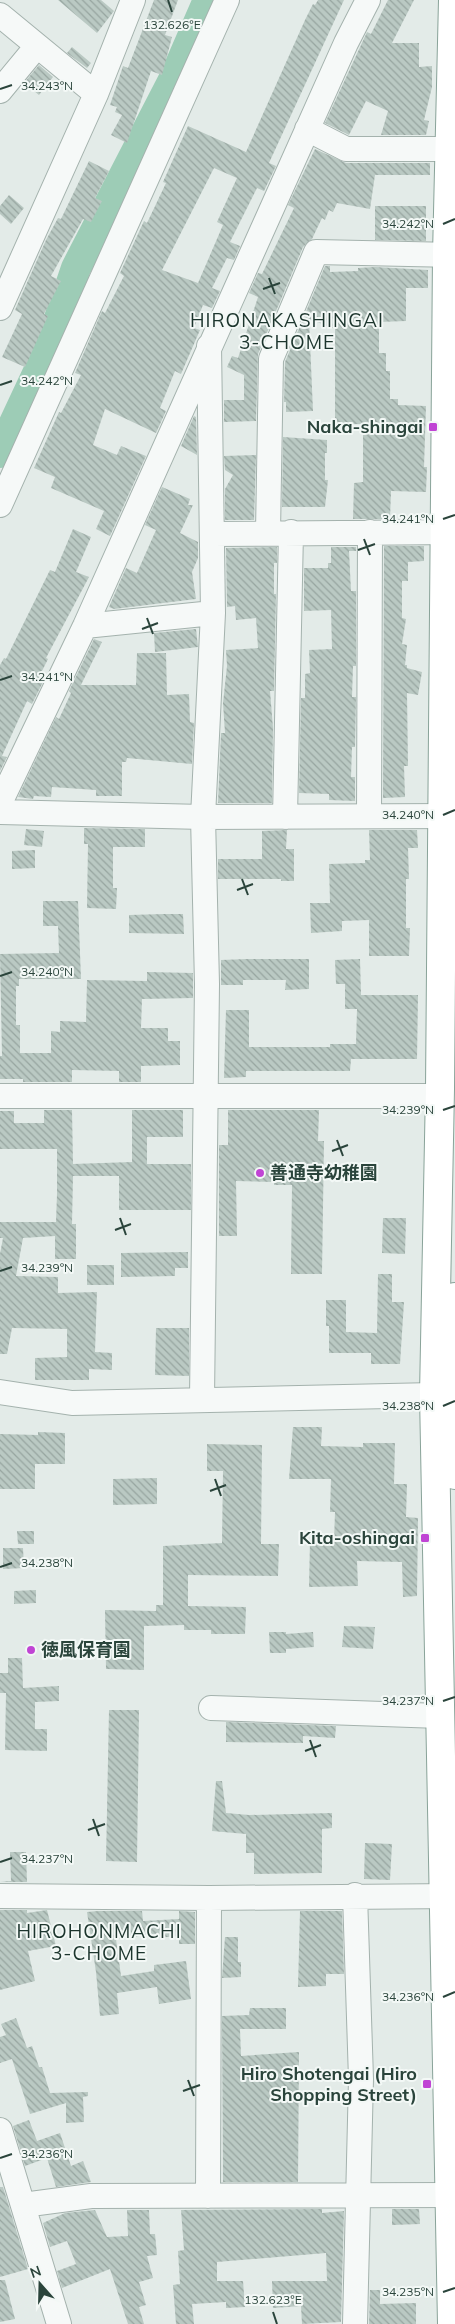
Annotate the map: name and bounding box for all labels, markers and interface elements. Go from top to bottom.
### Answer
text: 132.626°E [143,17,201,32]
text: 34.243°N [21,78,73,93]
text: 34.242°N [382,216,434,231]
district label: HIRONAKASHINGAI 3-CHOME [190,308,384,354]
text: 34.242°N [21,373,73,388]
place label: Naka-shingai [307,415,423,438]
marker: Naka-shingai [427,421,439,433]
text: 34.241°N [382,511,434,526]
text: 34.241°N [21,669,73,684]
text: 34.240°N [382,807,434,822]
text: 34.240°N [21,964,73,979]
text: 34.239°N [382,1102,434,1117]
place label: 善通寺幼稚園 [270,1161,378,1184]
marker: 善通寺幼稚園 [254,1167,266,1179]
text: 34.239°N [21,1260,73,1275]
text: 34.238°N [382,1398,434,1413]
place label: Kita-oshingai [299,1526,415,1549]
marker: Kita-oshingai [419,1532,431,1544]
text: 34.238°N [21,1555,73,1570]
place label: 徳風保育園 [41,1638,131,1661]
marker: 徳風保育園 [25,1644,37,1656]
text: 34.237°N [382,1693,434,1708]
text: 34.237°N [21,1851,73,1866]
district label: HIROHONMACHI 3-CHOME [16,1919,182,1965]
text: 34.236°N [382,1989,434,2004]
place label: Hiro Shotengai (Hiro Shopping Street) [241,2062,417,2106]
marker: Hiro Shotengai (Hiro Shopping Street) [421,2078,433,2090]
text: 34.236°N [21,2146,73,2161]
north arrow [15,2259,65,2309]
text: N [28,2262,44,2282]
text: 34.235°N [382,2284,434,2299]
text: 132.623°E [244,2292,302,2307]

